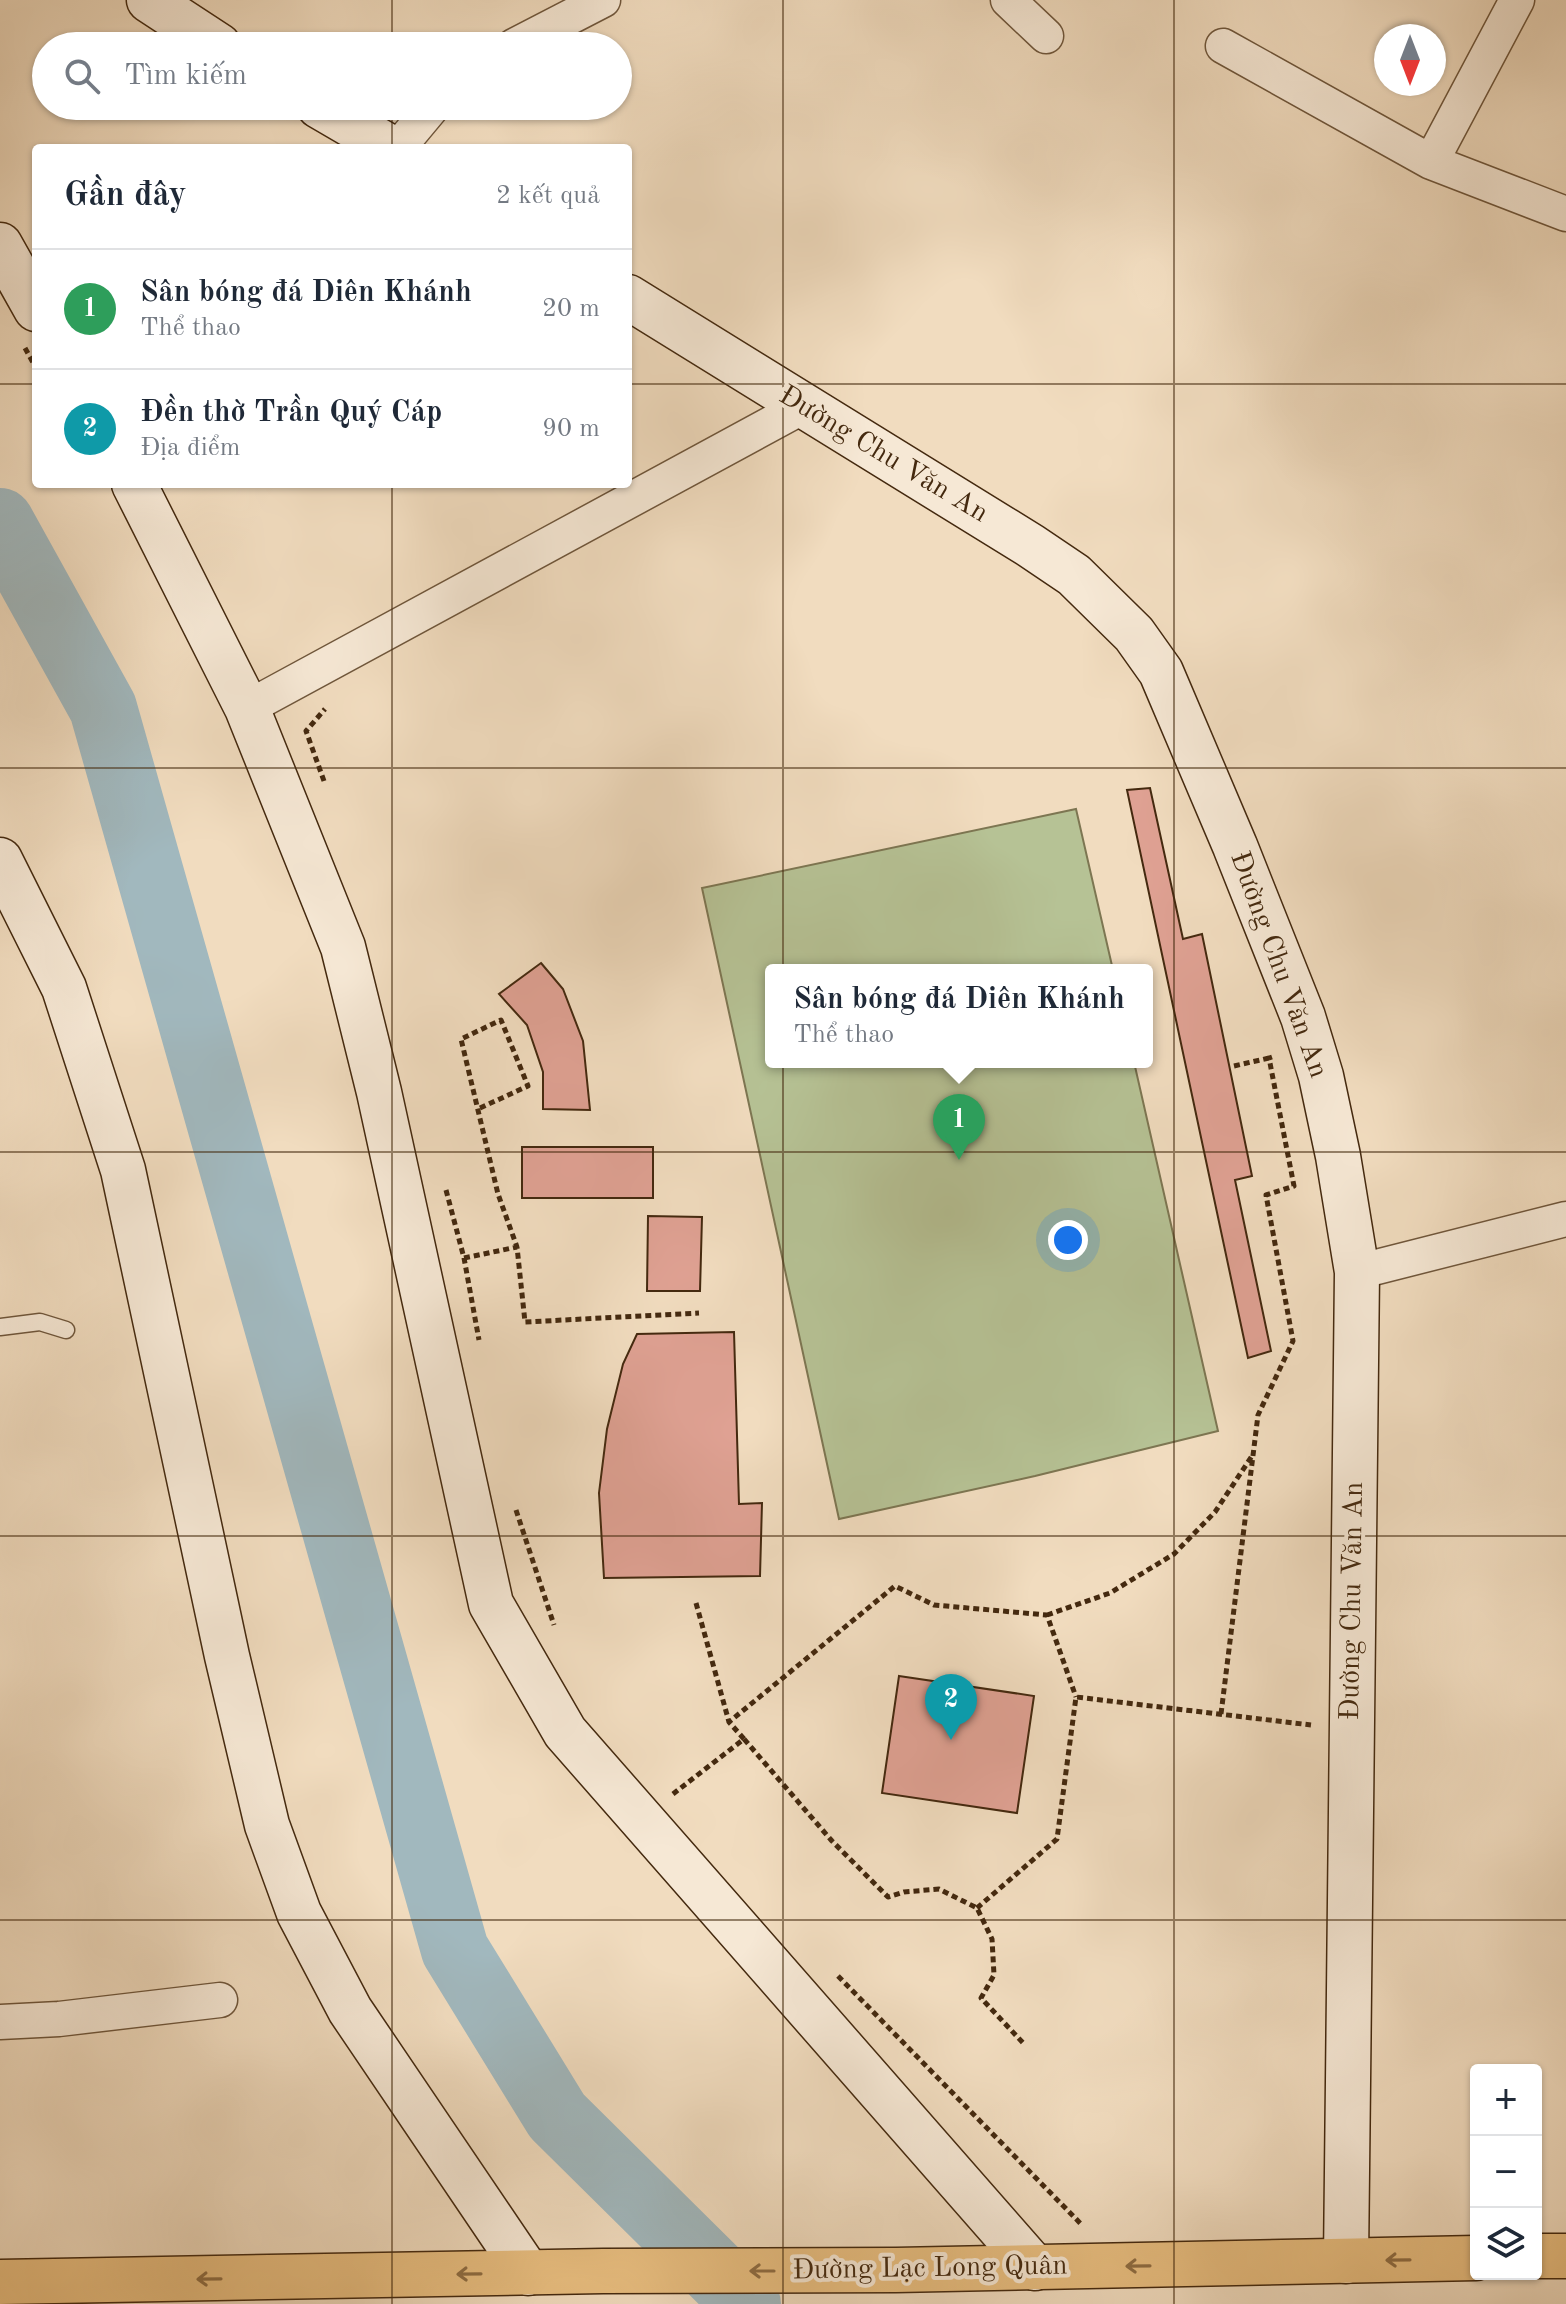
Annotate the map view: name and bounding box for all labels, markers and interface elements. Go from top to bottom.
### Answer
north arrow [1374,24,1446,96]
search box [32,32,632,120]
icon: search [60,54,104,98]
text: Tìm kiếm [124,61,247,91]
text: Gần đây [64,179,187,213]
text: 2 kết quả [496,183,600,209]
text: Sân bóng đá Diên Khánh [140,278,472,308]
text: 1 [82,296,98,322]
text: 20 m [542,296,600,322]
text: Thể thao [140,315,241,341]
street label: Đường Chu Văn An [774,382,992,528]
text: Đền thờ Trần Quý Cáp [140,398,442,428]
text: 2 [82,416,98,442]
text: 90 m [542,416,600,442]
text: Địa điểm [140,435,240,461]
street label: Đường Chu Văn An [1224,848,1332,1082]
popup [765,964,1153,1068]
text: Sân bóng đá Diên Khánh [793,985,1125,1015]
text: Thể thao [793,1022,894,1048]
pin: 1 [933,1094,985,1160]
your location [1048,1220,1088,1260]
street label: Đường Chu Văn An [1337,1481,1369,1721]
pin: 2 [925,1674,977,1740]
map controls [1470,2064,1542,2280]
button: + [1470,2064,1542,2136]
button: − [1470,2136,1542,2208]
button: layers [1470,2208,1542,2280]
one-way arrow [1385,2252,1412,2268]
street label: Đường Lạc Long Quân [792,2253,1068,2285]
one-way arrow [1125,2258,1152,2273]
one-way arrow [749,2263,776,2279]
one-way arrow [456,2266,483,2282]
one-way arrow [196,2271,223,2286]

